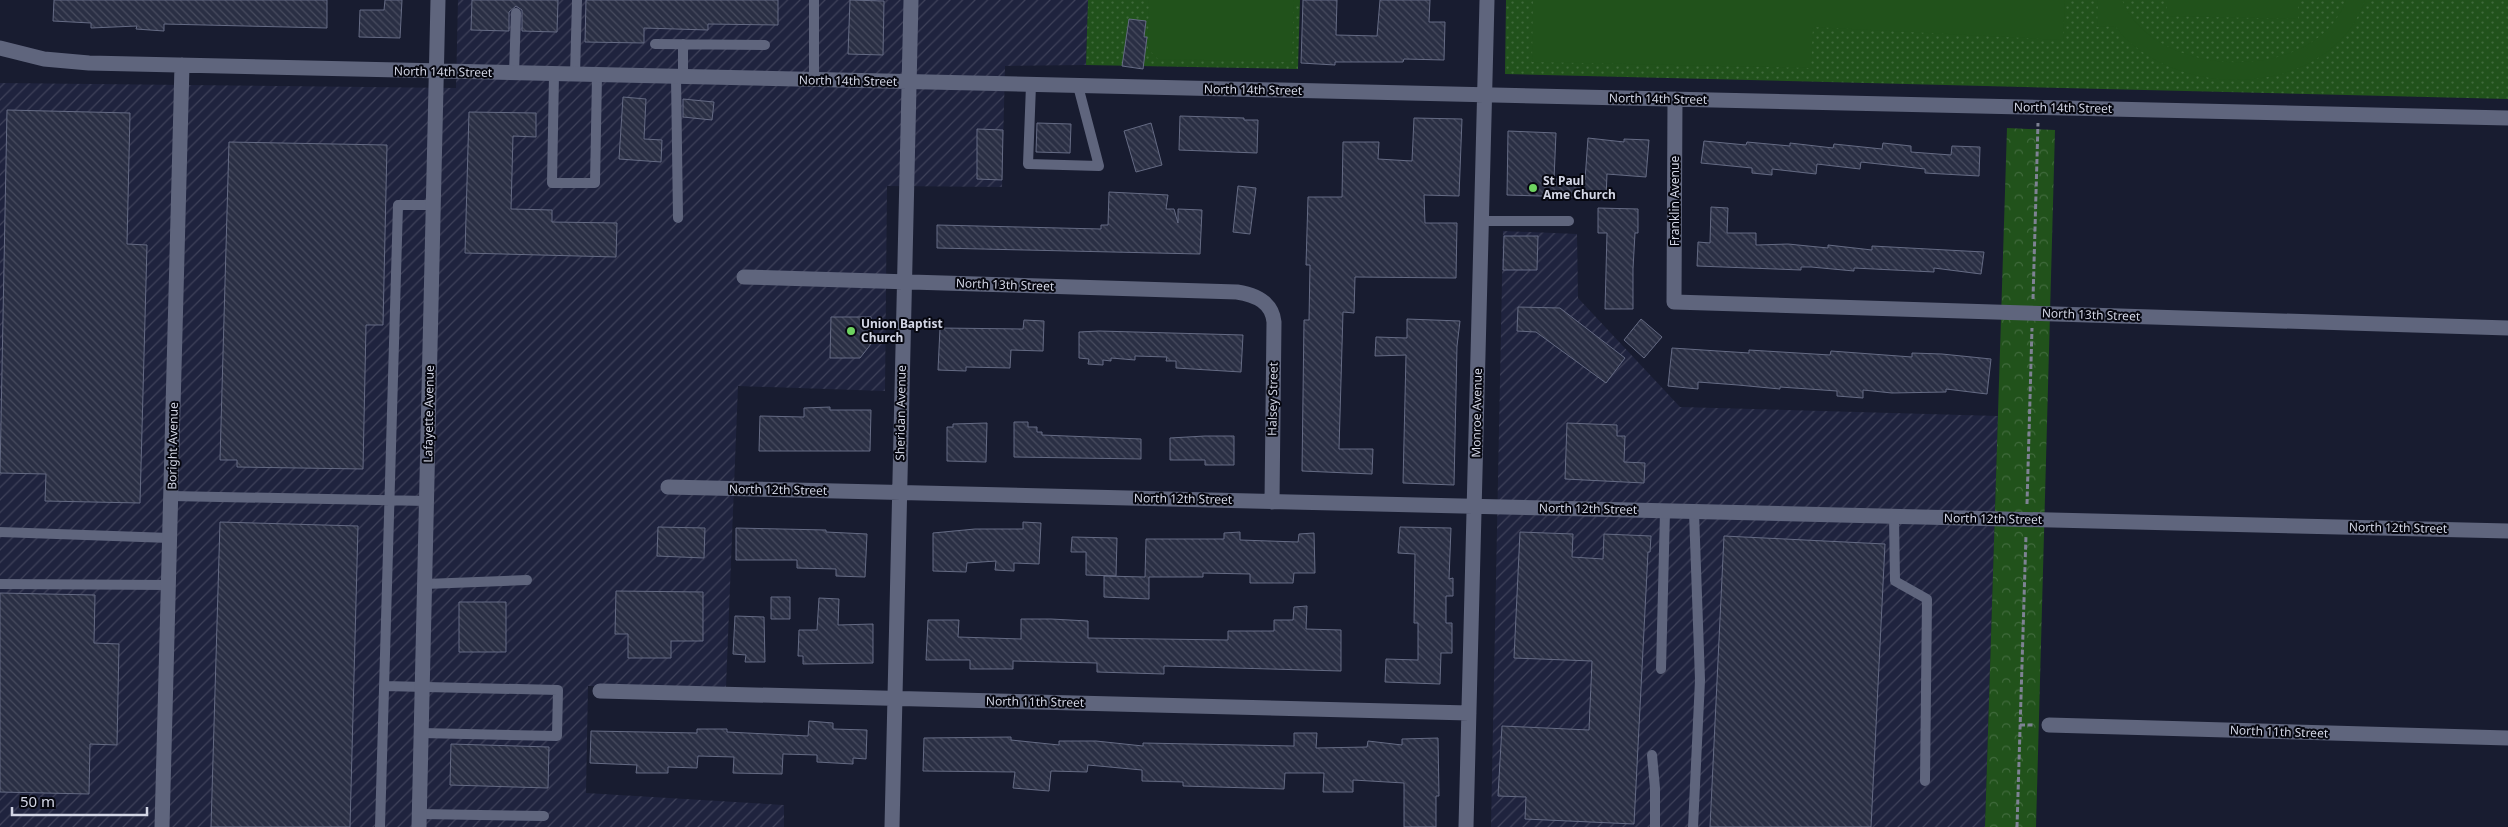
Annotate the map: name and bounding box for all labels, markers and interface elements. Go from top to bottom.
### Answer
street label: North 14th Street [394,62,493,81]
street label: North 14th Street [799,71,898,90]
street label: North 14th Street [1204,80,1303,99]
street label: North 14th Street [1609,89,1708,108]
street label: North 14th Street [2014,98,2113,117]
street label: Franklin Avenue [1666,156,1683,246]
place label: St Paul Ame Church [1543,172,1616,203]
marker: St Paul Ame Church [1527,182,1539,194]
street label: North 13th Street [956,274,1055,295]
street label: North 13th Street [2042,304,2141,325]
place label: Union Baptist Church [861,315,943,346]
marker: Union Baptist Church [845,325,857,337]
street label: Halsey Street [1263,361,1282,436]
street label: Lafayette Avenue [419,365,438,463]
street label: Sheridan Avenue [891,365,910,461]
street label: Monroe Avenue [1467,368,1486,458]
street label: Boright Avenue [163,402,182,490]
street label: North 12th Street [729,480,828,499]
street label: North 12th Street [1134,489,1233,508]
street label: North 12th Street [1539,499,1638,518]
street label: North 12th Street [1944,509,2043,528]
street label: North 12th Street [2349,518,2448,537]
street label: North 11th Street [986,692,1085,711]
street label: North 11th Street [2230,721,2329,742]
scale bar [12,784,148,816]
text: 50 m [20,791,55,811]

